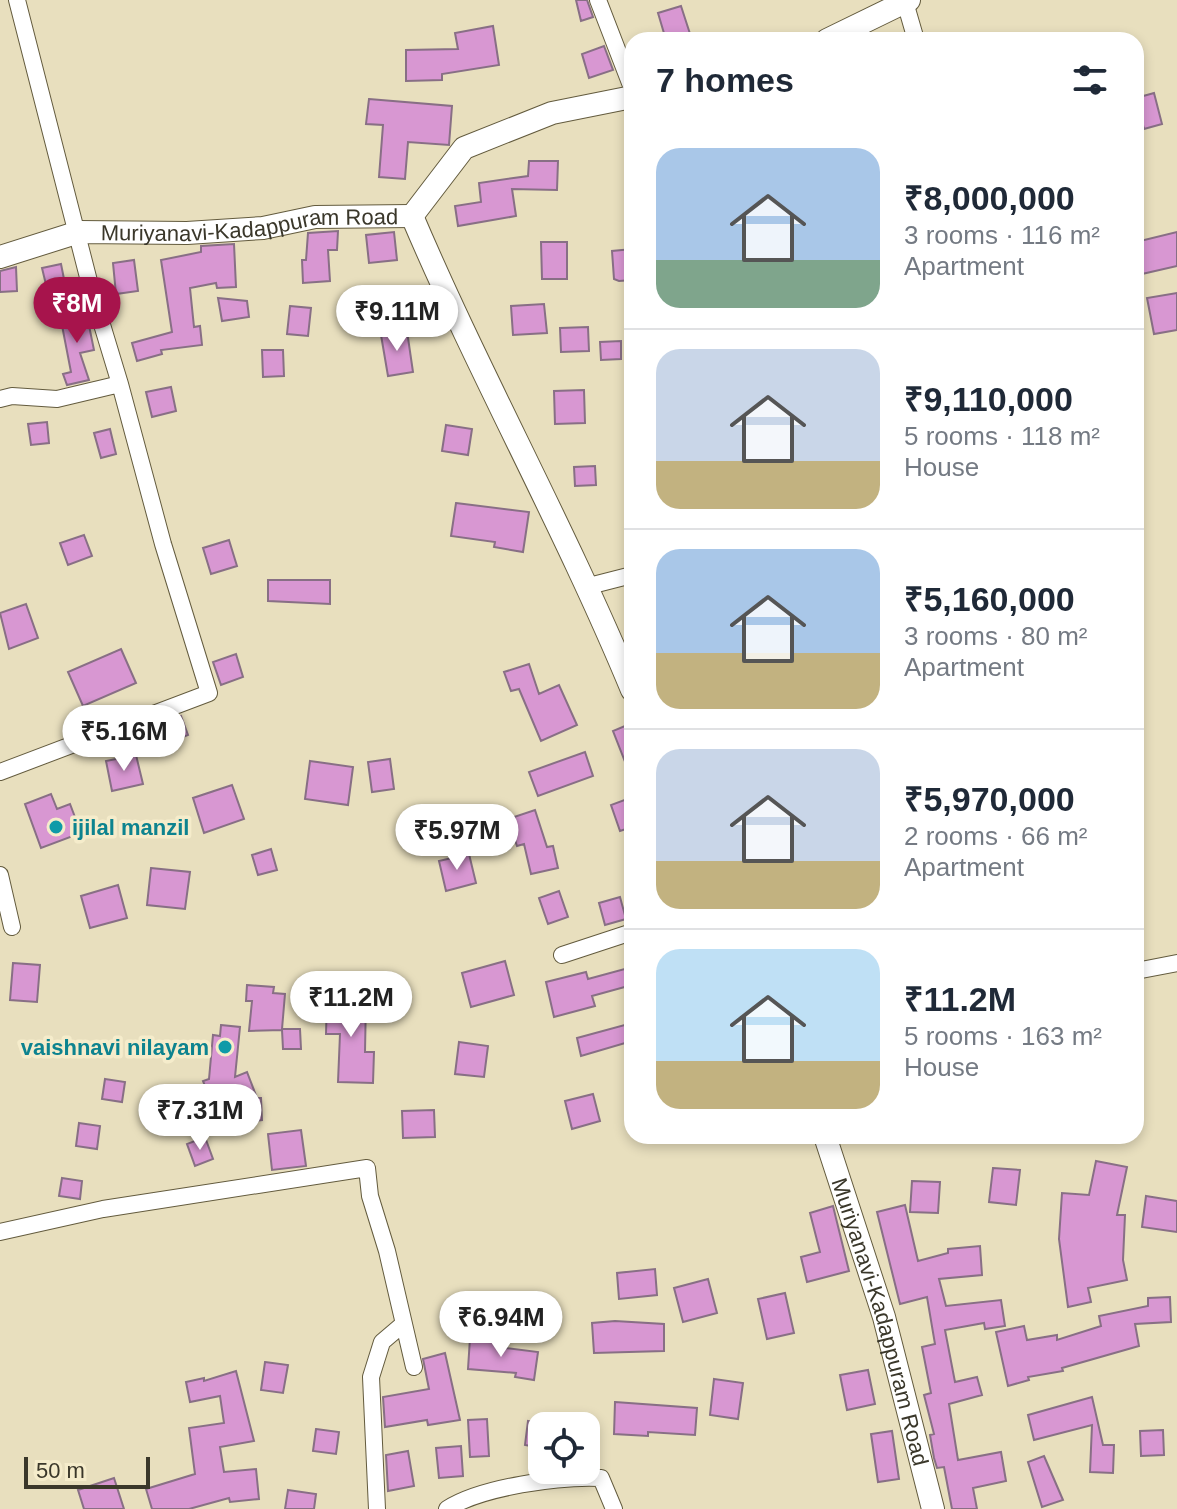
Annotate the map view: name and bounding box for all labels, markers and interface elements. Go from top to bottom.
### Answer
icon: filters [1068,58,1112,102]
text: 7 homes [656,61,794,99]
text: ₹8,000,000 [904,179,1075,217]
icon: home [720,180,816,276]
street label: Muriyanavi-Kadappuram Road [101,203,398,246]
text: 3 rooms · 116 m² [904,220,1100,250]
text: Apartment [904,251,1024,281]
pin: ₹8M [38,277,116,345]
pin: ₹9.11M [332,285,462,353]
text: ₹8M [52,288,103,318]
text: ₹9.11M [354,296,440,326]
text: ₹9,110,000 [904,380,1073,418]
icon: home [720,381,816,477]
text: 5 rooms · 118 m² [904,421,1100,451]
text: House [904,452,979,482]
text: ₹5,160,000 [904,580,1075,618]
icon: home [720,581,816,677]
text: 3 rooms · 80 m² [904,621,1088,651]
text: Apartment [904,652,1024,682]
pin: ₹5.16M [59,705,189,773]
text: ₹5.16M [80,716,168,746]
text: ₹5,970,000 [904,780,1075,818]
icon: home [720,781,816,877]
pin: ₹5.97M [392,804,522,872]
place label: ijilal manzil [72,815,189,840]
text: ₹5.97M [413,815,501,845]
marker: ijilal manzil [47,818,65,836]
text: 2 rooms · 66 m² [904,821,1088,851]
text: Apartment [904,852,1024,882]
pin: ₹11.2M [286,971,416,1039]
text: ₹11.2M [904,980,1016,1018]
icon: home [720,981,816,1077]
text: ₹11.2M [308,982,394,1012]
text: 5 rooms · 163 m² [904,1021,1102,1051]
place label: vaishnavi nilayam [21,1035,209,1060]
marker: vaishnavi nilayam [216,1038,234,1056]
text: House [904,1052,979,1082]
pin: ₹7.31M [135,1084,265,1152]
text: ₹7.31M [156,1095,244,1125]
street label: Muriyanavi-Kadappuram Road [827,1175,934,1468]
pin: ₹6.94M [436,1291,566,1359]
text: ₹6.94M [457,1302,545,1332]
map controls [528,1412,600,1484]
button: locate [528,1412,600,1484]
scale bar [24,1453,150,1489]
text: 50 m [36,1458,85,1483]

